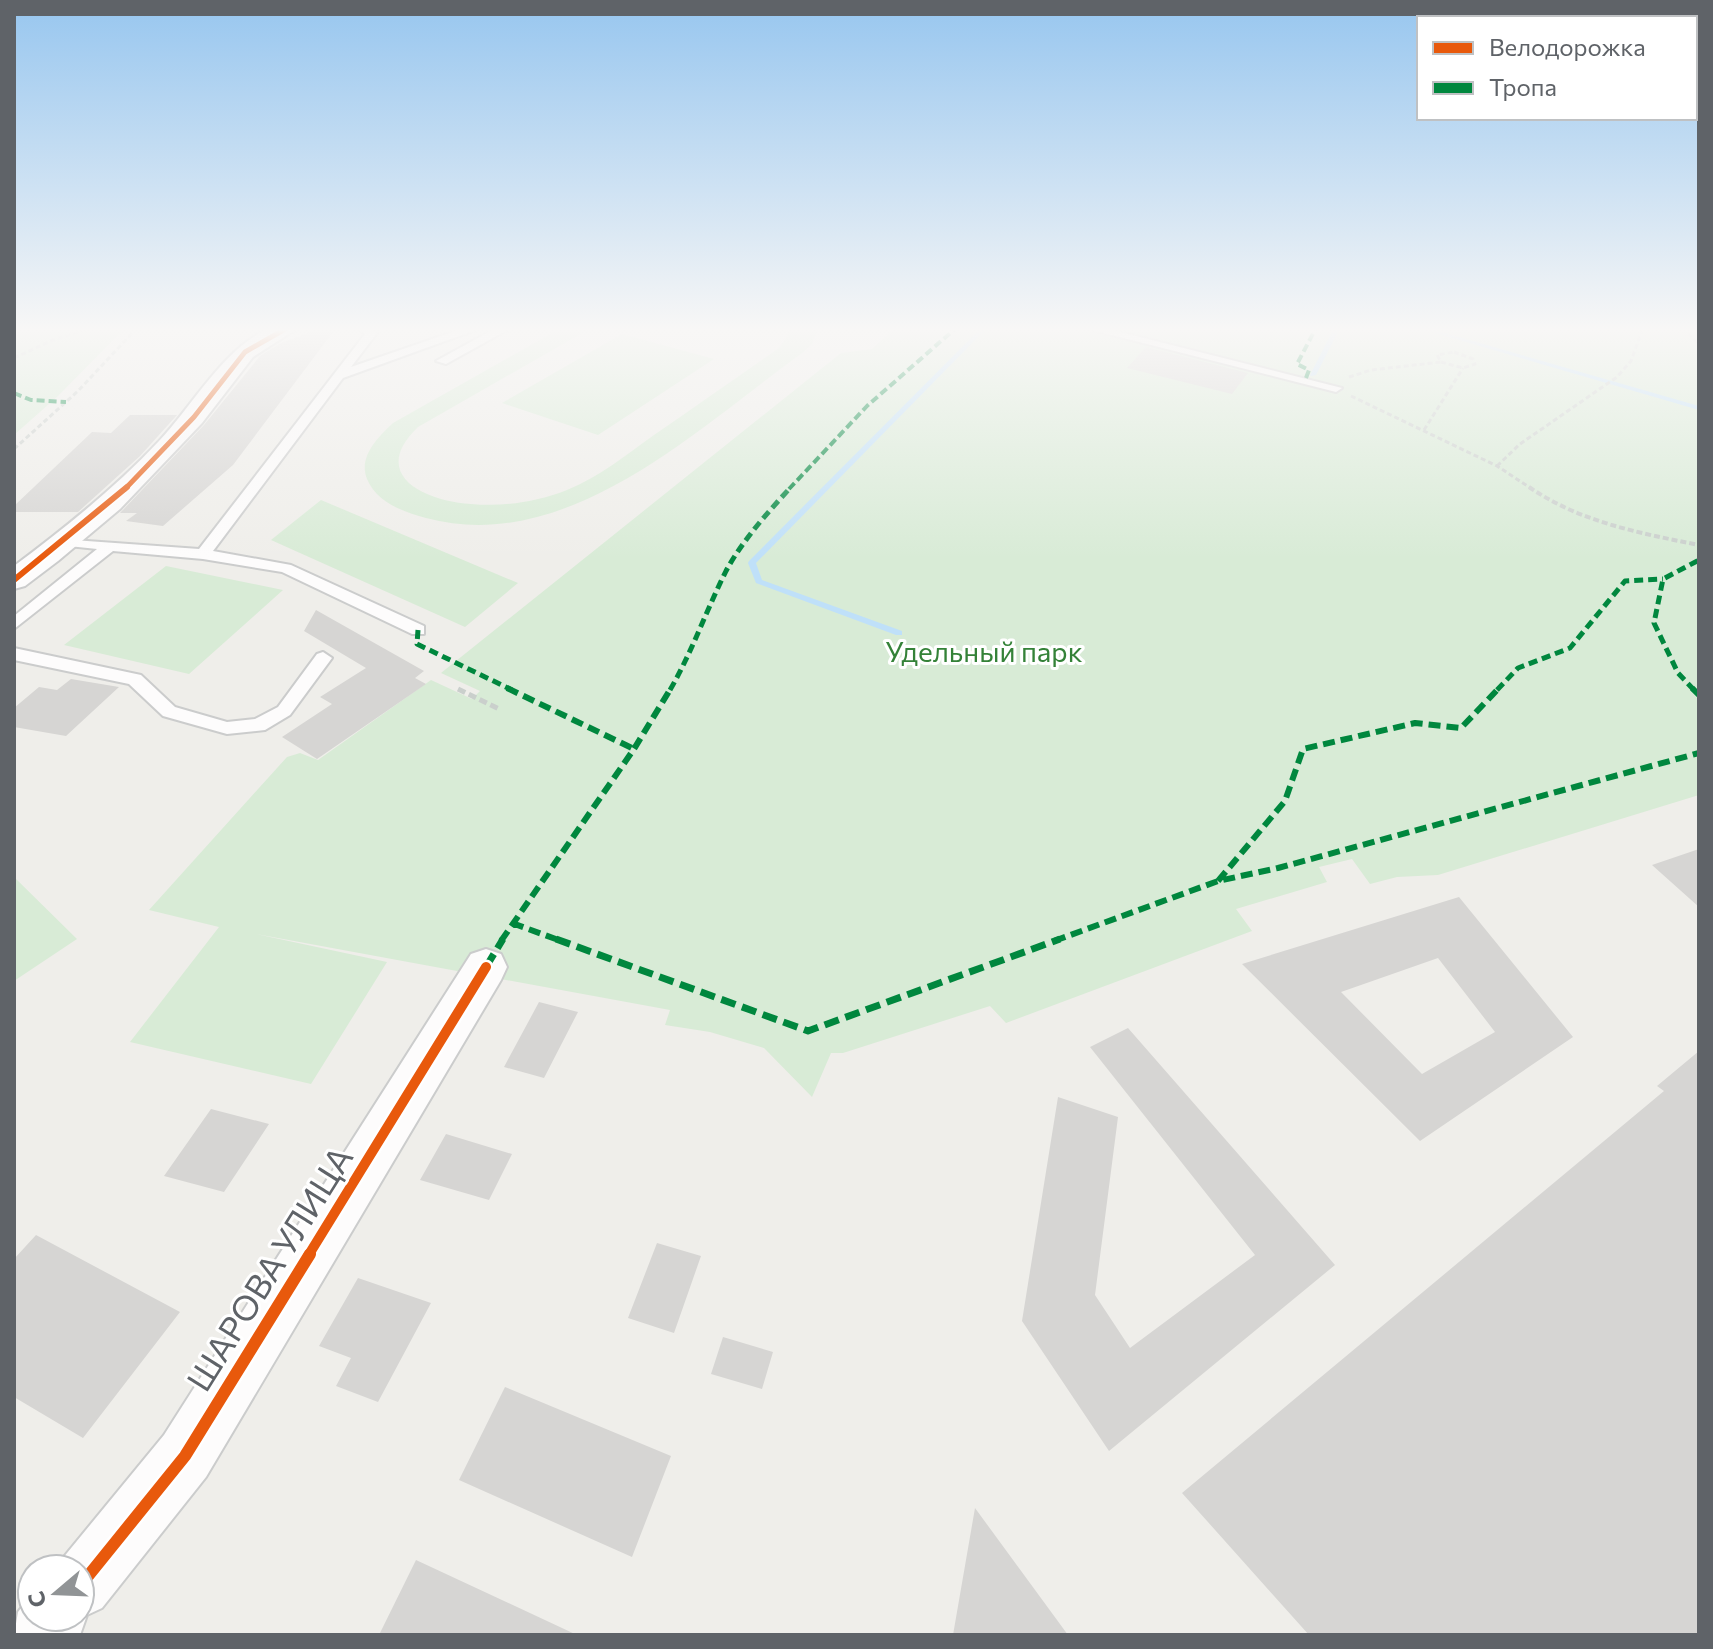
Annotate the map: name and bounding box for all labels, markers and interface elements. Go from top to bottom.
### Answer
legend [1417,16,1697,120]
text: Велодорожка [1489,32,1646,61]
text: Тропа [1489,72,1557,101]
park label: Удельный парк [885,634,1083,668]
street label: ШАРОВА УЛИЦА [176,1138,360,1398]
north arrow [16,1553,96,1633]
text: С [21,1588,52,1611]

